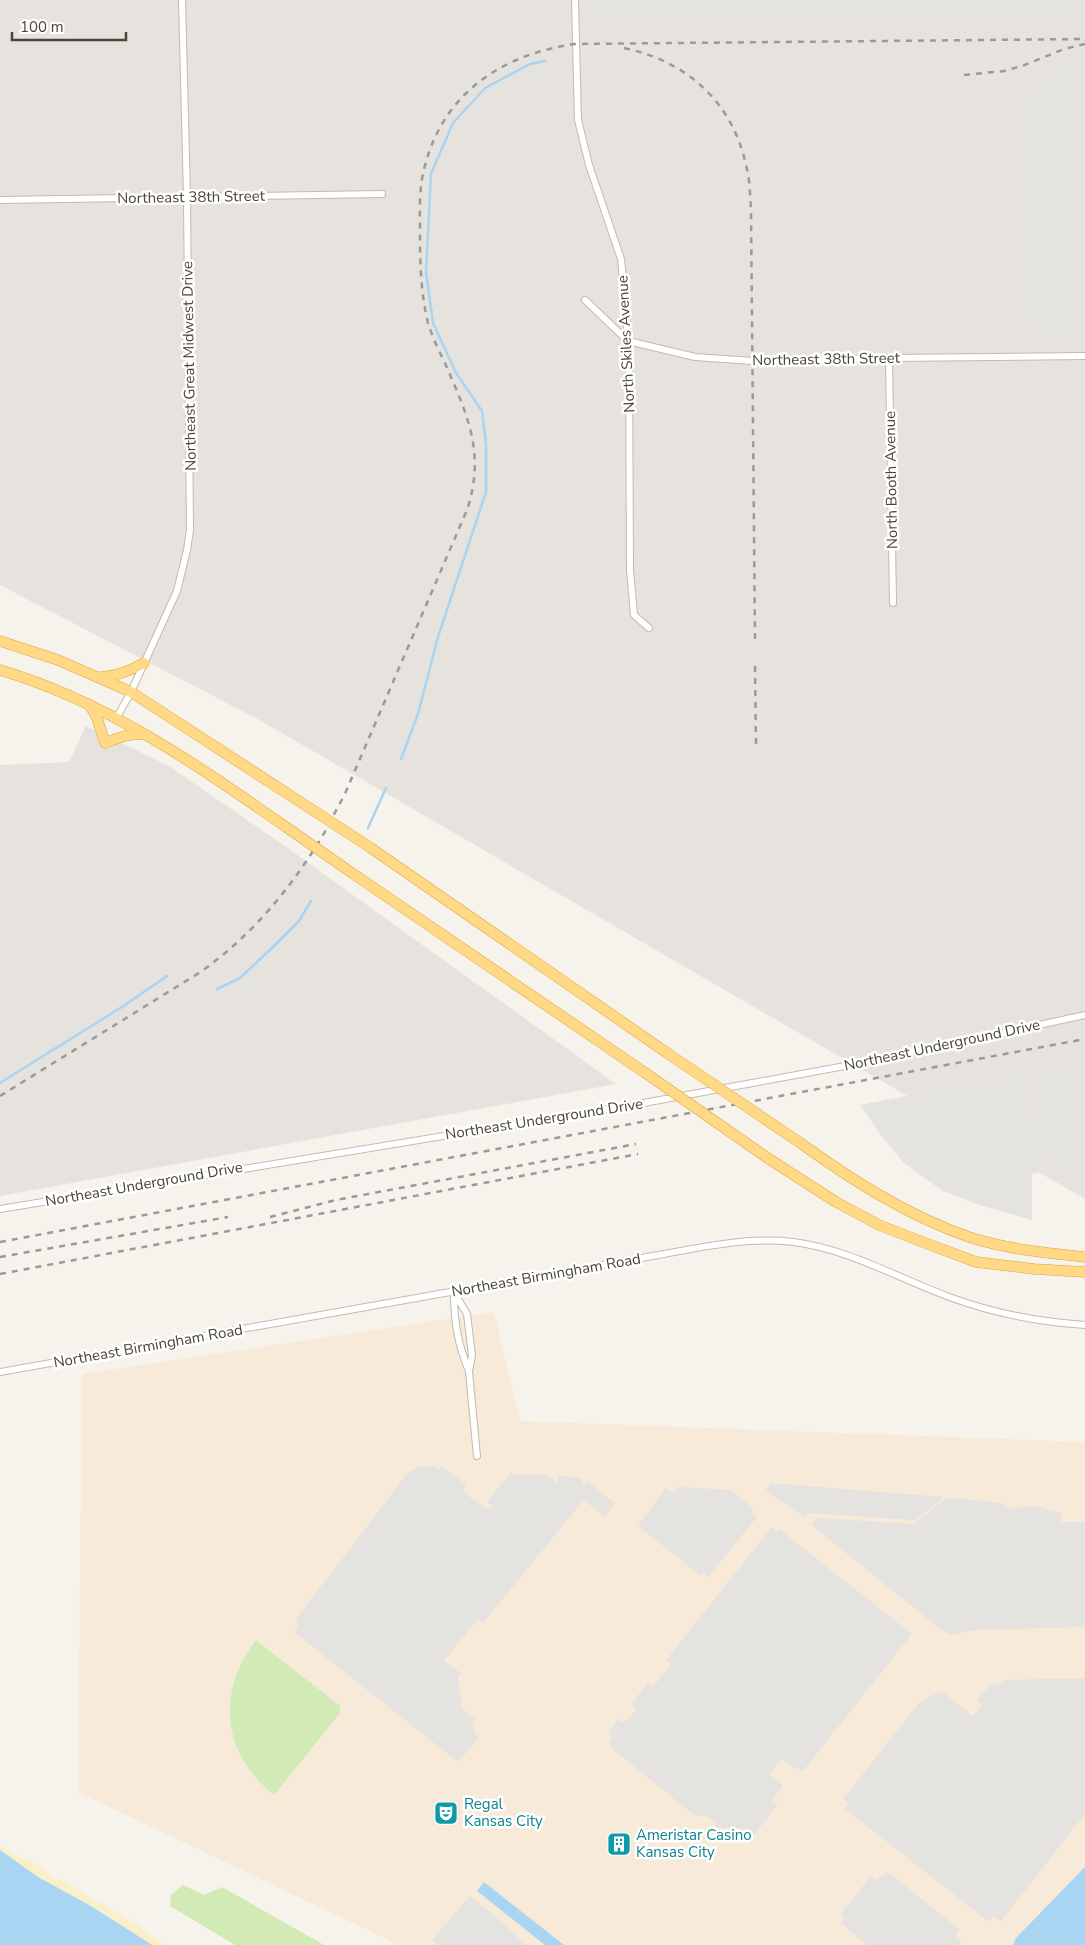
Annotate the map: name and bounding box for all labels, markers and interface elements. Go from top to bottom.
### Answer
scale bar [12,10,126,42]
text: 100 m [20,17,64,37]
street label: Northeast 38th Street [117,186,266,208]
street label: Northeast Great Midwest Drive [177,261,201,471]
street label: North Skiles Avenue [612,275,640,413]
street label: Northeast 38th Street [752,348,901,370]
street label: North Booth Avenue [880,411,902,549]
street label: Northeast Underground Drive [842,1014,1042,1076]
street label: Northeast Underground Drive [444,1093,644,1145]
street label: Northeast Underground Drive [44,1157,244,1211]
street label: Northeast Birmingham Road [450,1248,642,1302]
street label: Northeast Birmingham Road [52,1319,244,1373]
place label: Regal Kansas City [464,1794,543,1831]
theatre icon: Regal Kansas City [433,1800,459,1826]
place label: Ameristar Casino Kansas City [636,1825,752,1862]
building icon: Ameristar Casino Kansas City [606,1831,632,1857]

